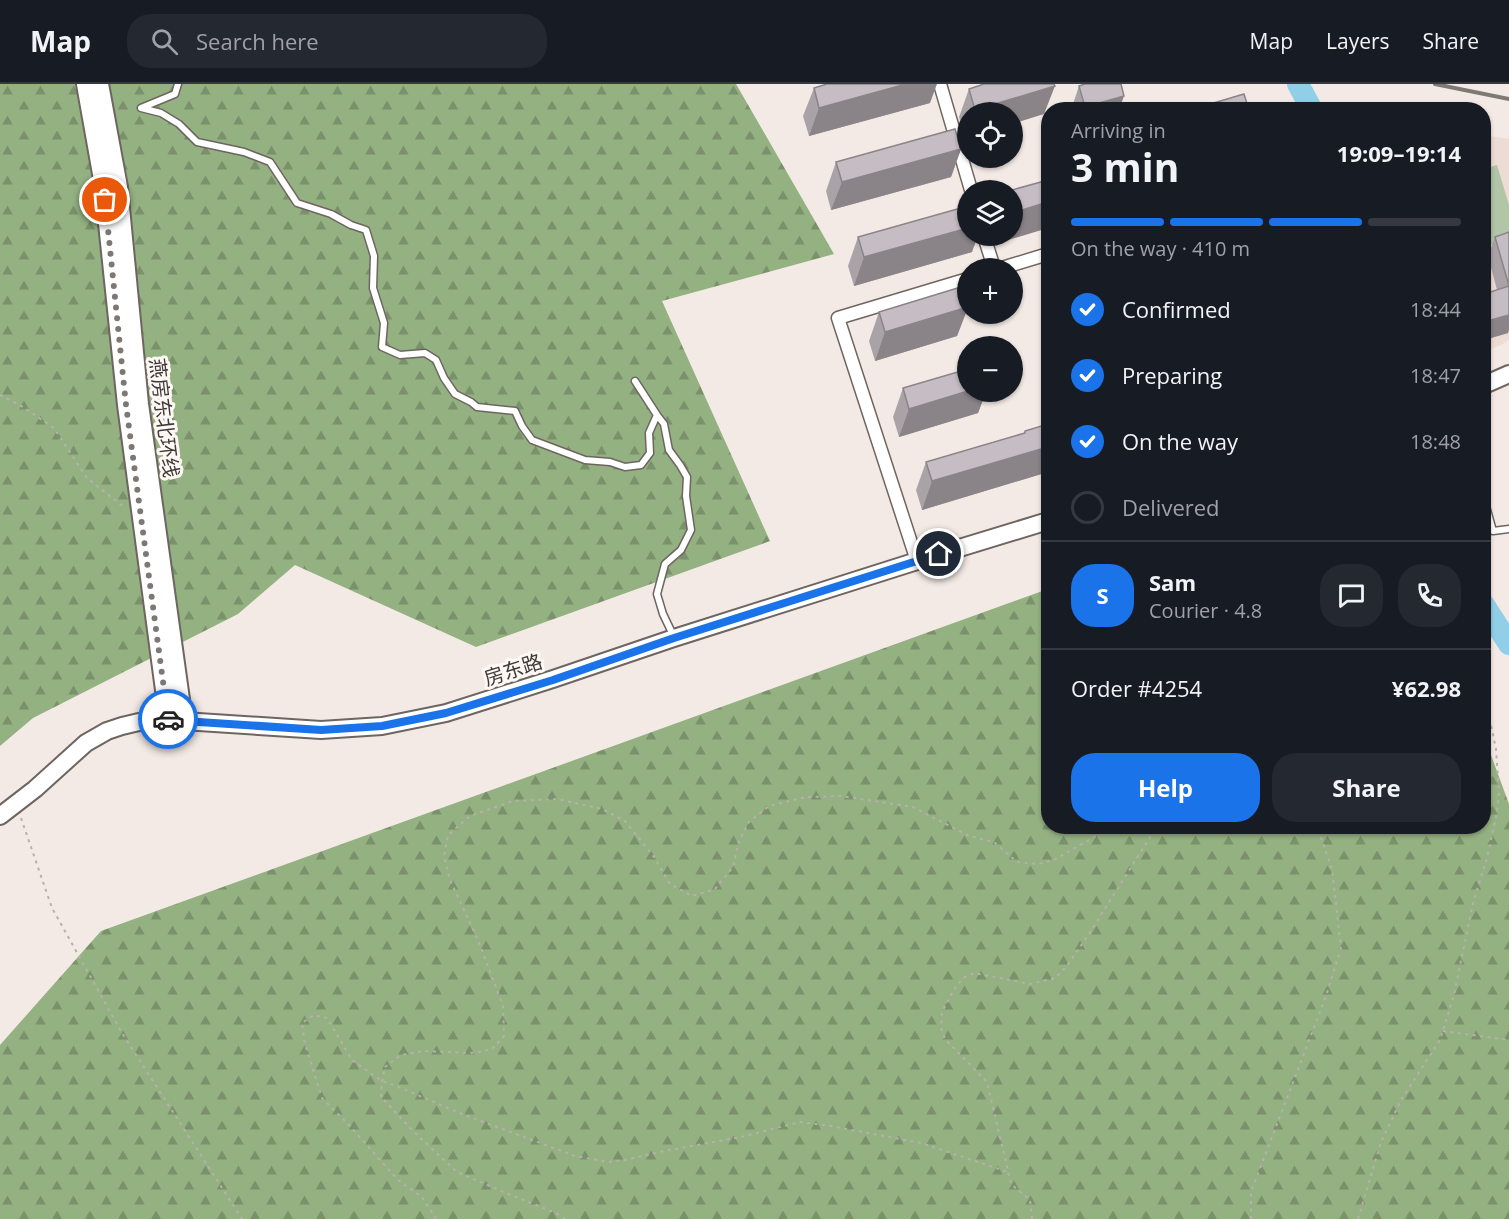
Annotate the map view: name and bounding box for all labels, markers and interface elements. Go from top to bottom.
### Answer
search box [127,14,547,68]
text: Map [30,22,91,60]
icon: search [148,25,181,58]
text: Search here [196,26,319,56]
text: Map [1250,27,1293,55]
text: Layers [1326,27,1390,55]
text: Share [1423,27,1479,55]
map controls [957,102,1023,402]
button: locate [957,102,1023,168]
text: Arriving in [1071,117,1166,144]
text: 19:09–19:14 [1337,138,1461,168]
text: 3 min [1071,140,1179,193]
pin [79,174,130,225]
button: layers [957,180,1023,246]
icon: bag [88,183,121,216]
text: On the way · 410 m [1071,235,1250,262]
button: + [957,258,1023,324]
icon: check [1071,293,1104,326]
text: Confirmed [1122,294,1231,324]
text: 18:44 [1410,296,1461,323]
button: − [957,336,1023,402]
street label: 燕房东北环线 [144,357,185,479]
icon: check [1071,359,1104,392]
text: Preparing [1122,360,1222,390]
text: 18:47 [1410,362,1461,389]
icon: check [1071,425,1104,458]
text: On the way [1122,426,1238,456]
text: 18:48 [1410,428,1461,455]
text: Delivered [1122,492,1220,522]
pin [913,528,964,579]
icon: home [922,537,955,570]
button: chat [1320,564,1383,627]
button: phone [1398,564,1461,627]
text: Sam [1149,567,1196,597]
text: S [1096,580,1109,610]
text: Courier · 4.8 [1149,597,1262,624]
street label: 房东路 [480,647,546,692]
text: Order #4254 [1071,673,1202,703]
text: ¥62.98 [1392,673,1461,703]
courier [138,689,198,749]
icon: car [152,703,185,736]
button: Help [1071,753,1260,822]
button: Share [1272,753,1461,822]

